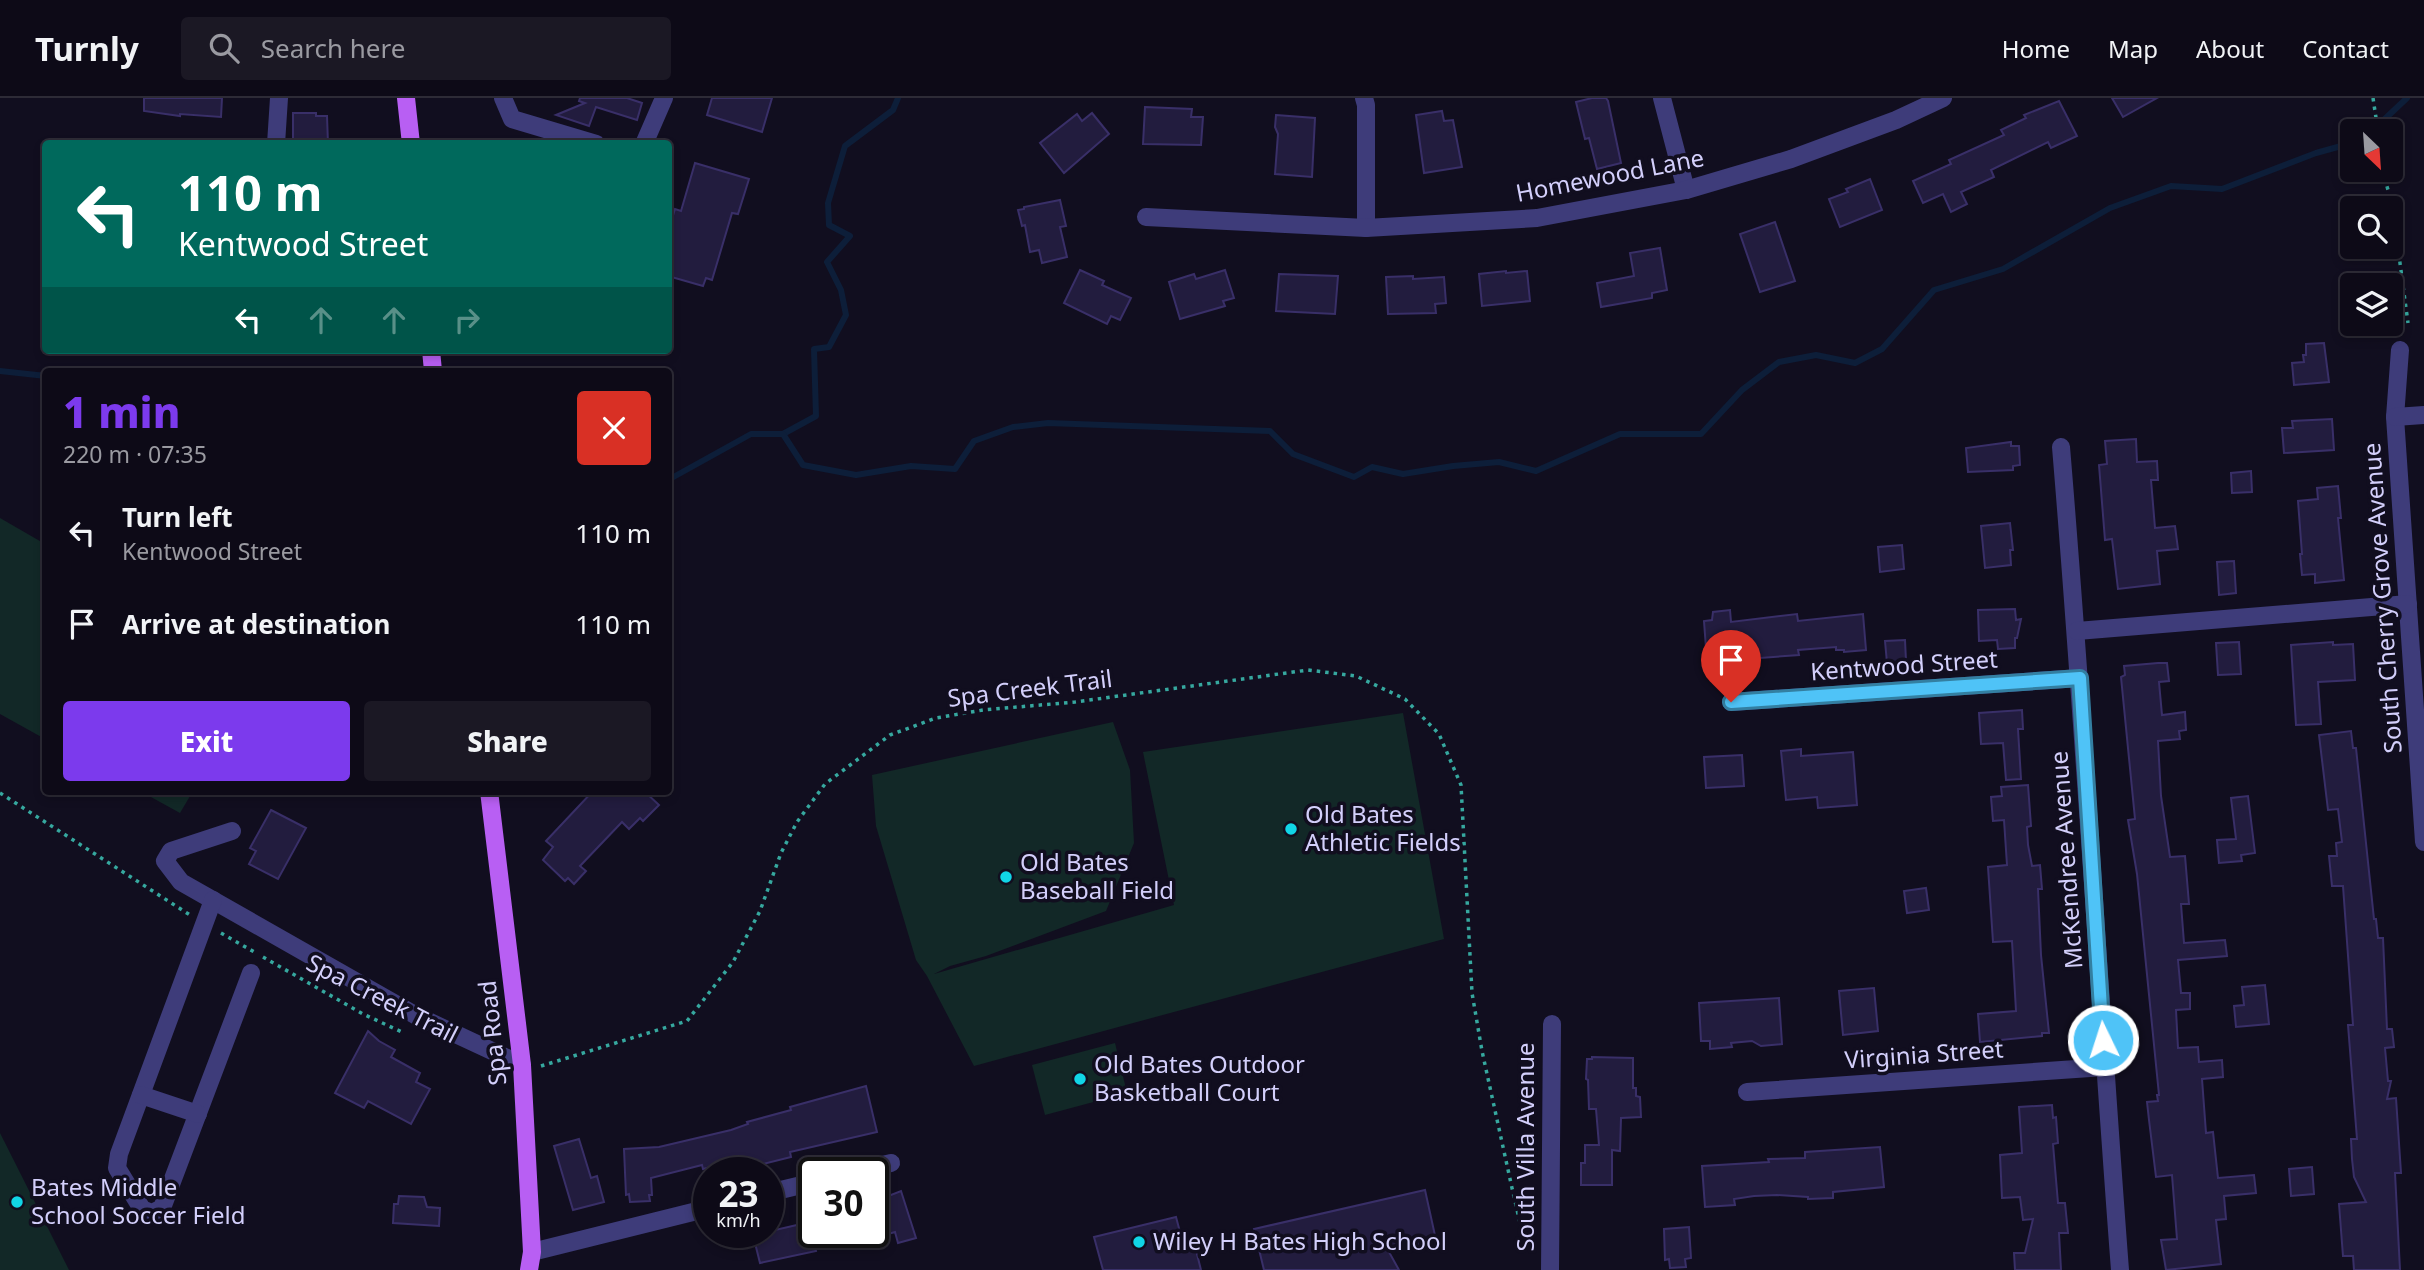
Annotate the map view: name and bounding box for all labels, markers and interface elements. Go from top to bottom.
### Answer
search box [181,17,671,80]
text: Turnly [35,26,139,71]
icon: search [205,29,243,67]
text: Search here [261,30,405,66]
text: Home [2002,32,2070,65]
text: Map [2108,32,2158,65]
text: About [2196,32,2264,65]
text: Contact [2302,32,2389,65]
north arrow [2340,119,2403,182]
map controls [2340,119,2403,336]
street label: Homewood Lane [1513,140,1707,209]
text: 110 m [178,159,323,225]
icon: left [63,168,154,259]
button: search [2340,196,2403,259]
text: Kentwood Street [178,222,428,265]
button: layers [2340,273,2403,336]
icon: left [229,301,267,339]
icon: ahead [302,301,340,339]
icon: ahead [375,301,413,339]
icon: right [448,301,486,339]
text: 1 min [63,383,180,440]
button: close [577,391,651,465]
text: 220 m · 07:35 [63,438,207,470]
street label: South Cherry Grove Avenue [2354,442,2409,755]
text: Turn left [122,499,233,535]
icon: left [63,514,101,552]
text: 110 m [575,515,651,551]
text: Kentwood Street [122,535,302,567]
icon: arrive [63,605,101,643]
text: Arrive at destination [122,606,391,642]
text: 110 m [575,606,651,642]
pin [1701,630,1761,702]
icon: arrive [1712,641,1750,679]
street label: Kentwood Street [1809,641,1999,688]
street label: Spa Creek Trail [946,661,1114,714]
button: Exit [63,701,350,781]
button: Share [364,701,651,781]
street label: McKendree Avenue [2041,750,2090,970]
place label: Old Bates Athletic Fields [1305,797,1461,858]
marker: Old Bates Athletic Fields [1283,821,1299,837]
place label: Old Bates Baseball Field [1020,845,1174,906]
marker: Old Bates Baseball Field [998,869,1014,885]
street label: Spa Creek Trail [301,945,464,1050]
street label: Spa Road [470,979,513,1087]
position arrow [2066,1003,2140,1077]
street label: Virginia Street [1843,1031,2005,1076]
street label: South Villa Avenue [1508,1042,1541,1252]
place label: Old Bates Outdoor Basketball Court [1094,1047,1305,1108]
marker: Old Bates Outdoor Basketball Court [1072,1071,1088,1087]
speed limit sign: 30 [798,1157,889,1248]
place label: Bates Middle School Soccer Field [31,1170,246,1231]
text: 23 [718,1170,759,1217]
marker: Bates Middle School Soccer Field [9,1194,25,1210]
text: km/h [716,1208,761,1232]
place label: Wiley H Bates High School [1153,1224,1447,1257]
marker: Wiley H Bates High School [1131,1234,1147,1250]

